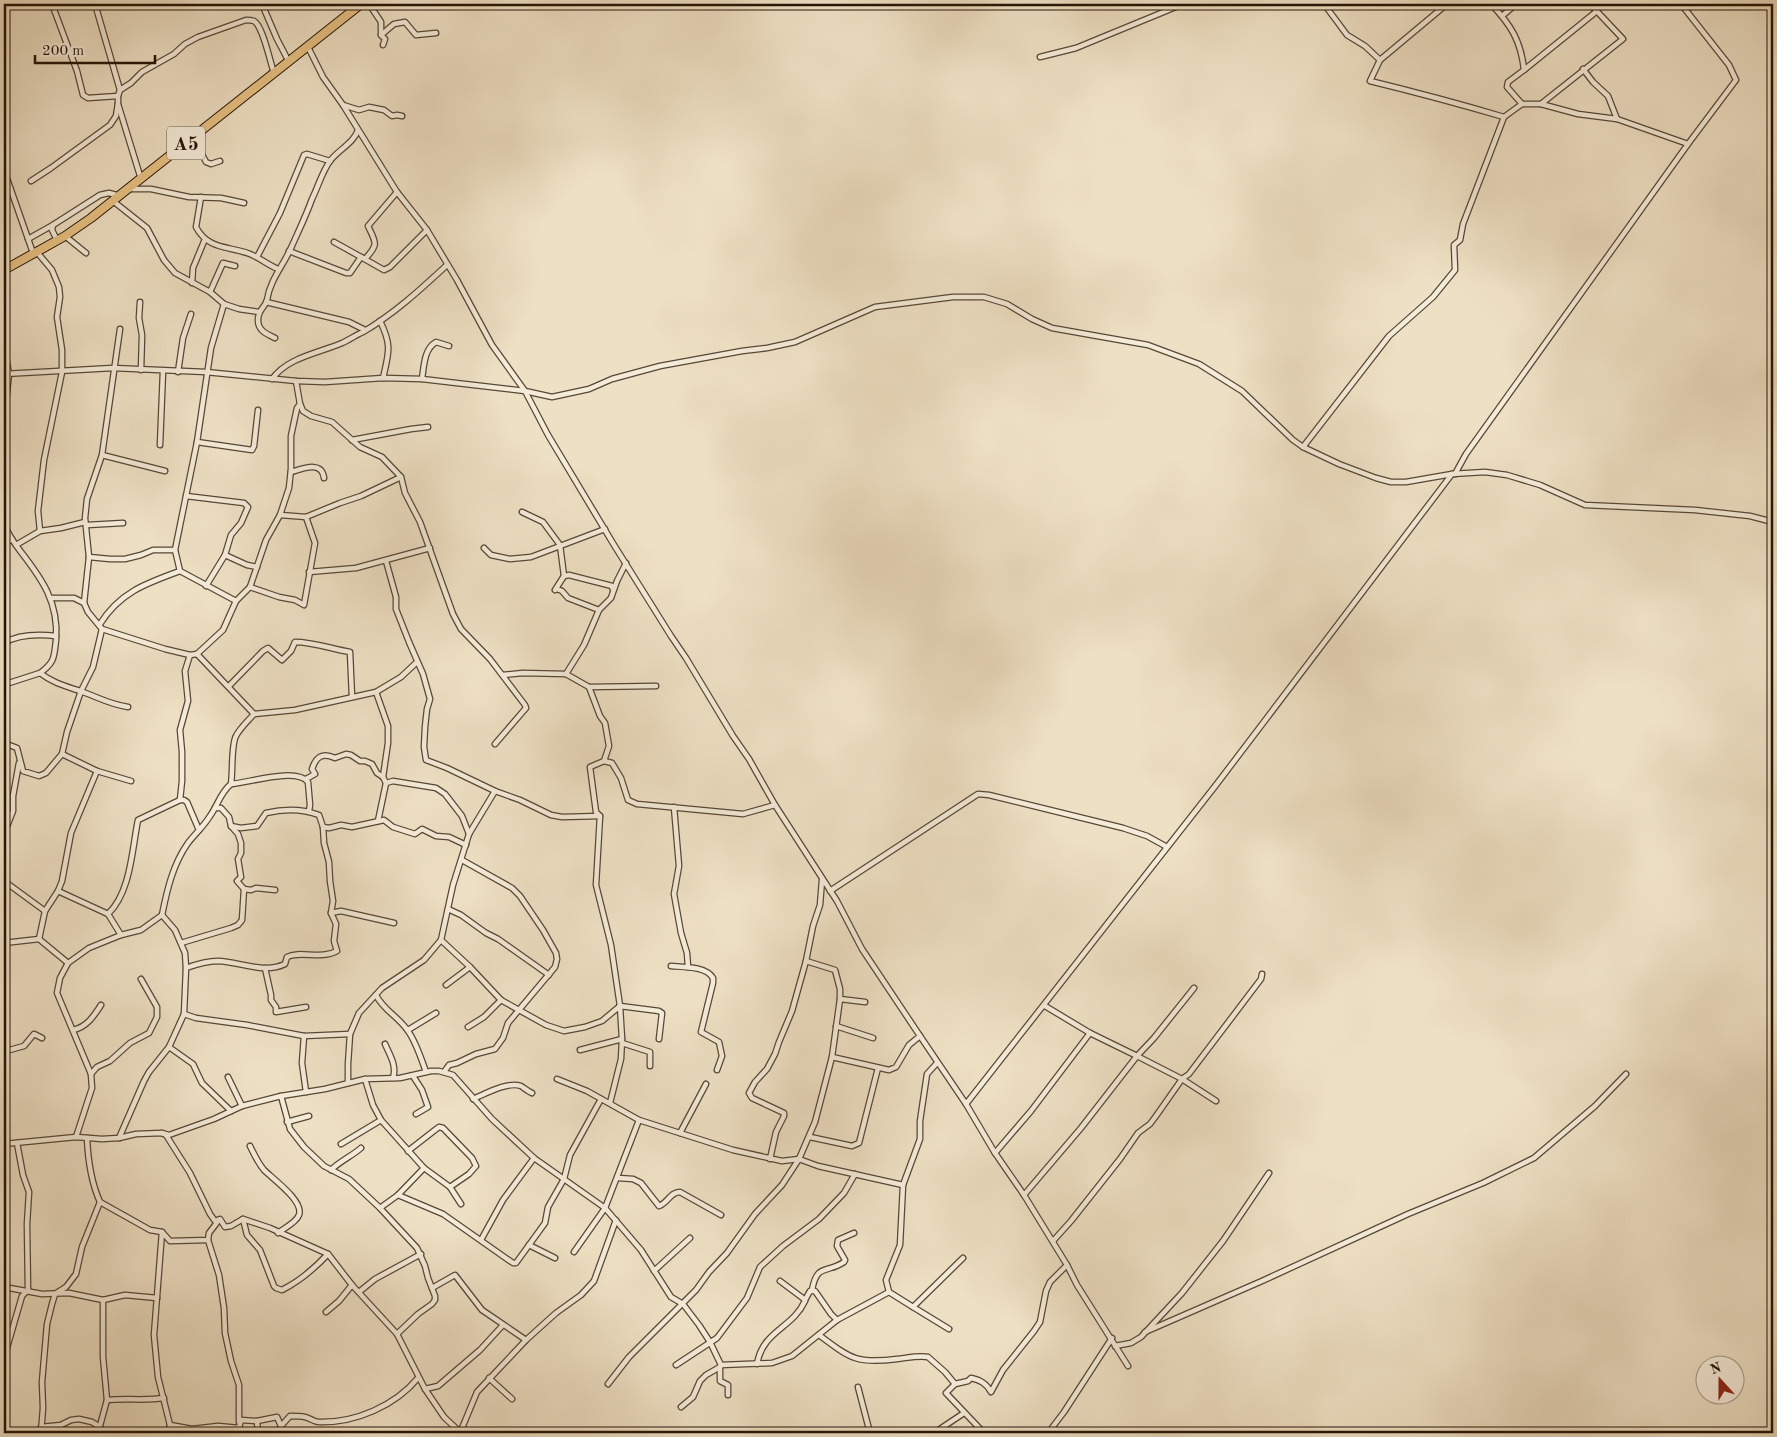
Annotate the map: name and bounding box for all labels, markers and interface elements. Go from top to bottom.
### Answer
scale bar [35,32,155,64]
text: 200 m [42,44,84,59]
road number: A5 [167,126,205,160]
north arrow [1694,1354,1744,1404]
text: N [1708,1360,1723,1377]

